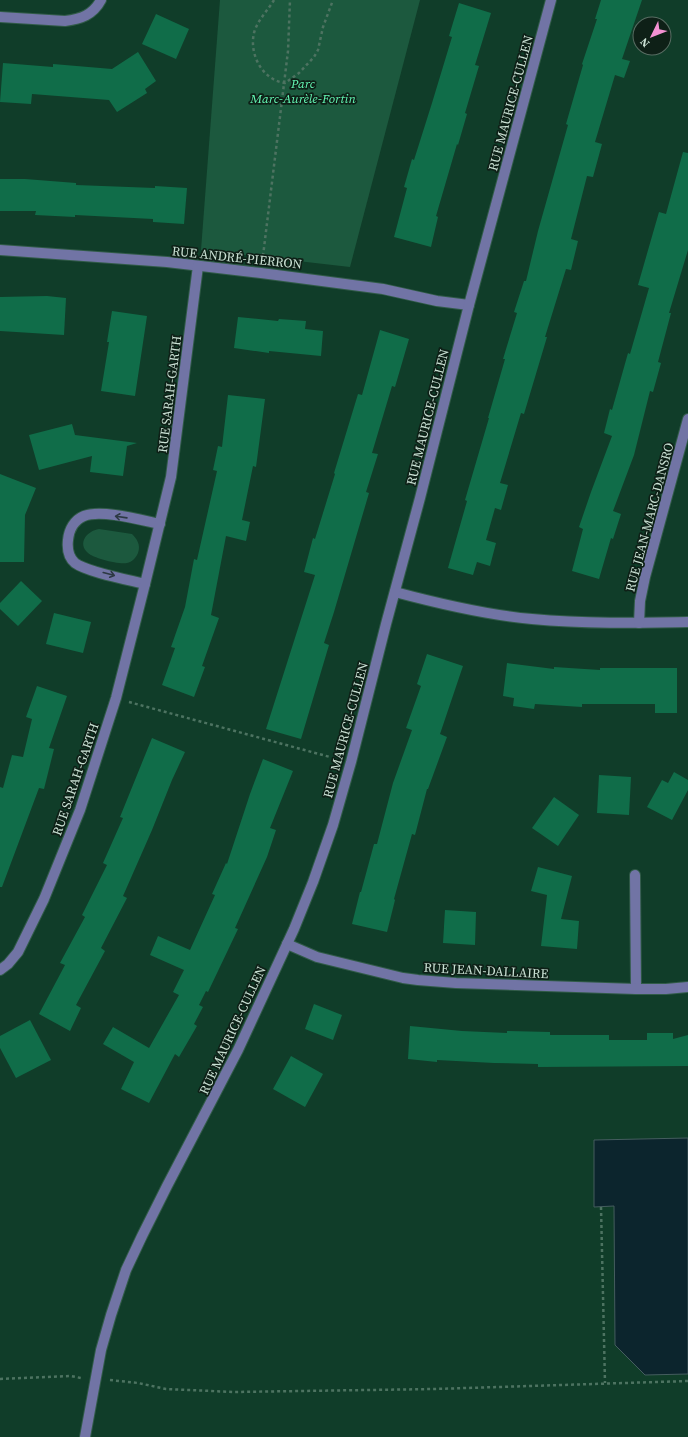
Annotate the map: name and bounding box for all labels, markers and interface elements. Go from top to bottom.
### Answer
north arrow [632,16,672,56]
street label: RUE MAURICE-CULLEN [484,33,537,173]
text: N [637,34,653,51]
park label: Parc Marc-Aurèle-Fortin [249,75,356,107]
street label: RUE ANDRÉ-PIERRON [171,242,303,273]
street label: RUE SARAH-GARTH [154,334,185,454]
street label: RUE MAURICE-CULLEN [402,347,453,487]
street label: RUE JEAN-MARC-DANSRO [621,441,678,594]
one-way arrow [115,513,128,521]
one-way arrow [103,571,116,579]
street label: RUE MAURICE-CULLEN [319,660,372,800]
street label: RUE SARAH-GARTH [48,721,103,838]
street label: RUE JEAN-DALLAIRE [423,959,549,982]
street label: RUE MAURICE-CULLEN [195,963,270,1097]

